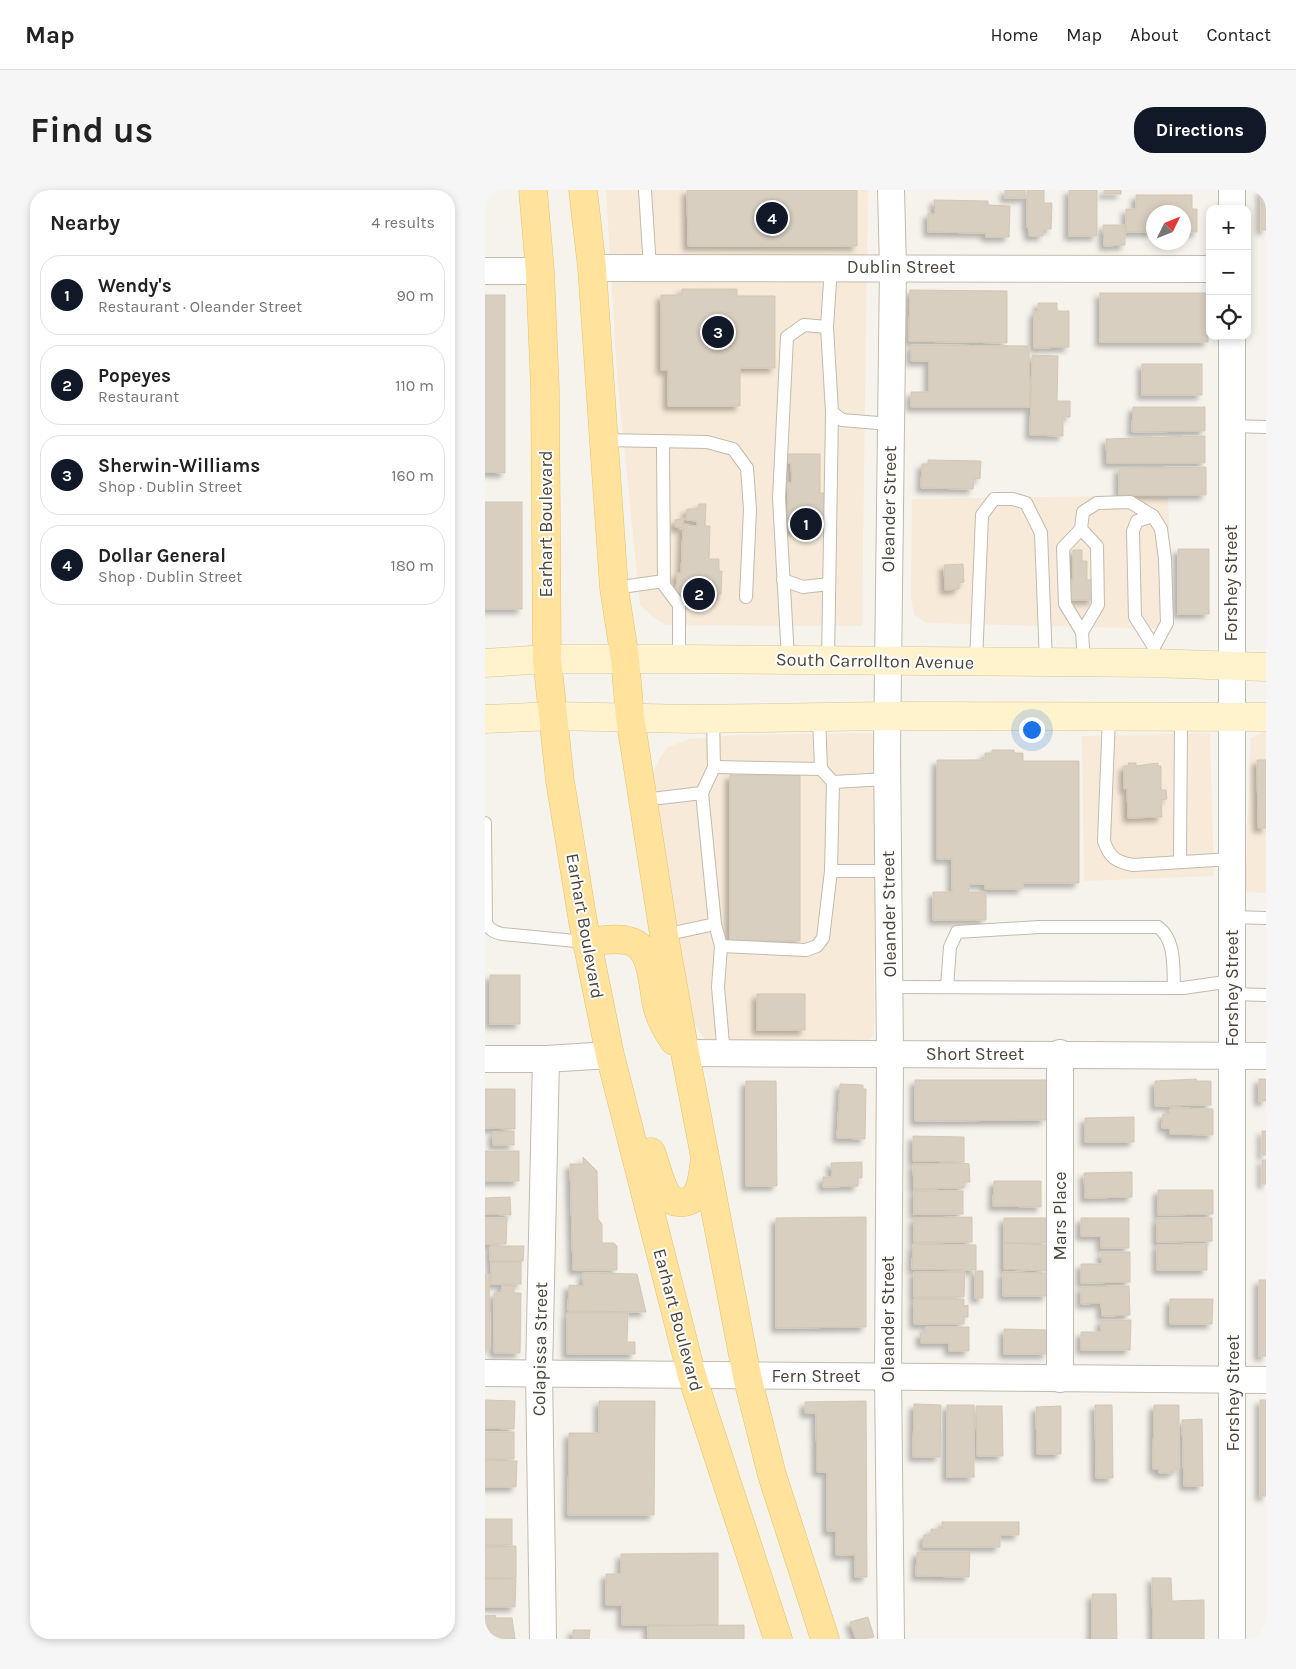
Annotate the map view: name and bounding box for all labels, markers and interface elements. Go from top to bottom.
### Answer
text: Map [25,21,75,49]
text: Home [990,24,1038,46]
text: Map [1066,24,1102,46]
text: About [1130,24,1179,46]
text: Contact [1207,24,1271,46]
button: Directions [1134,107,1266,153]
text: Find us [30,110,153,151]
pin: 4 [756,199,788,237]
north arrow [1146,205,1191,250]
map controls [1206,205,1251,340]
button: + [1206,205,1251,250]
text: Nearby [50,211,120,235]
text: 4 results [371,213,435,232]
button: − [1206,250,1251,295]
street label: Dublin Street [847,256,955,278]
text: Wendy's [98,275,172,297]
text: 1 [64,286,70,305]
text: 90 m [396,286,434,305]
button: locate [1206,295,1251,340]
text: Restaurant · Oleander Street [98,297,302,316]
pin: 3 [702,313,734,351]
text: Popeyes [98,365,171,387]
text: 2 [62,376,72,395]
text: 110 m [395,376,434,395]
text: Restaurant [98,387,179,406]
street label: Oleander Street [877,445,901,573]
street label: Earhart Boulevard [535,450,557,598]
text: Sherwin-Williams [98,455,260,477]
text: 3 [62,466,72,485]
text: 160 m [391,466,434,485]
text: Shop · Dublin Street [98,477,242,496]
pin: 1 [790,505,822,543]
street label: Forshey Street [1220,524,1242,641]
text: Dollar General [98,545,226,567]
text: 4 [62,556,72,575]
text: 180 m [391,556,434,575]
text: Shop · Dublin Street [98,567,242,586]
pin: 2 [683,575,715,613]
street label: South Carrollton Avenue [776,648,974,674]
your location [1019,717,1045,743]
street label: Oleander Street [877,850,901,978]
street label: Earhart Boulevard [561,852,609,1000]
street label: Forshey Street [1221,929,1243,1046]
street label: Short Street [926,1043,1025,1065]
street label: Mars Place [1049,1172,1071,1260]
street label: Earhart Boulevard [648,1246,708,1394]
street label: Oleander Street [877,1255,899,1382]
street label: Colapissa Street [528,1281,552,1416]
street label: Forshey Street [1222,1334,1244,1451]
street label: Fern Street [771,1365,861,1387]

